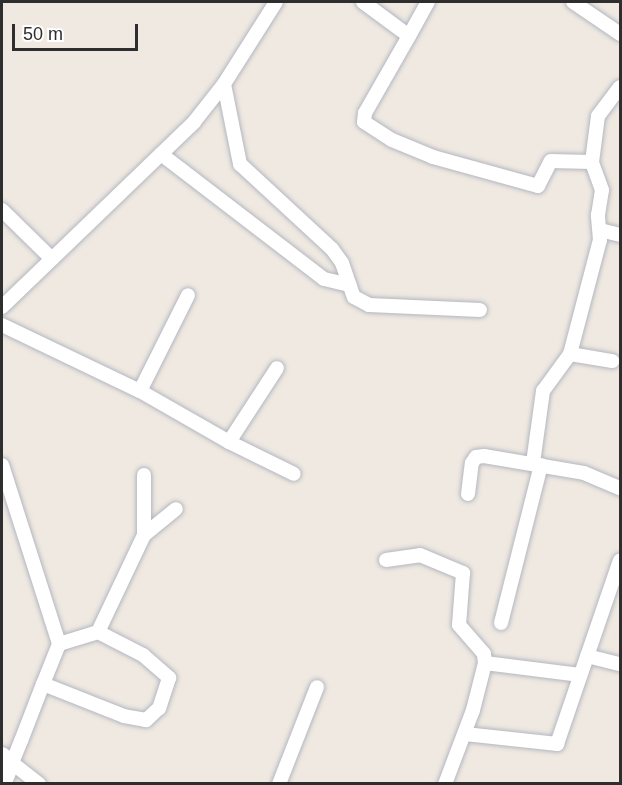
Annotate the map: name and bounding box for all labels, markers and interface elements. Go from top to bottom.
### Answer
scale bar [15,12,141,50]
text: 50 m [23,24,63,44]

